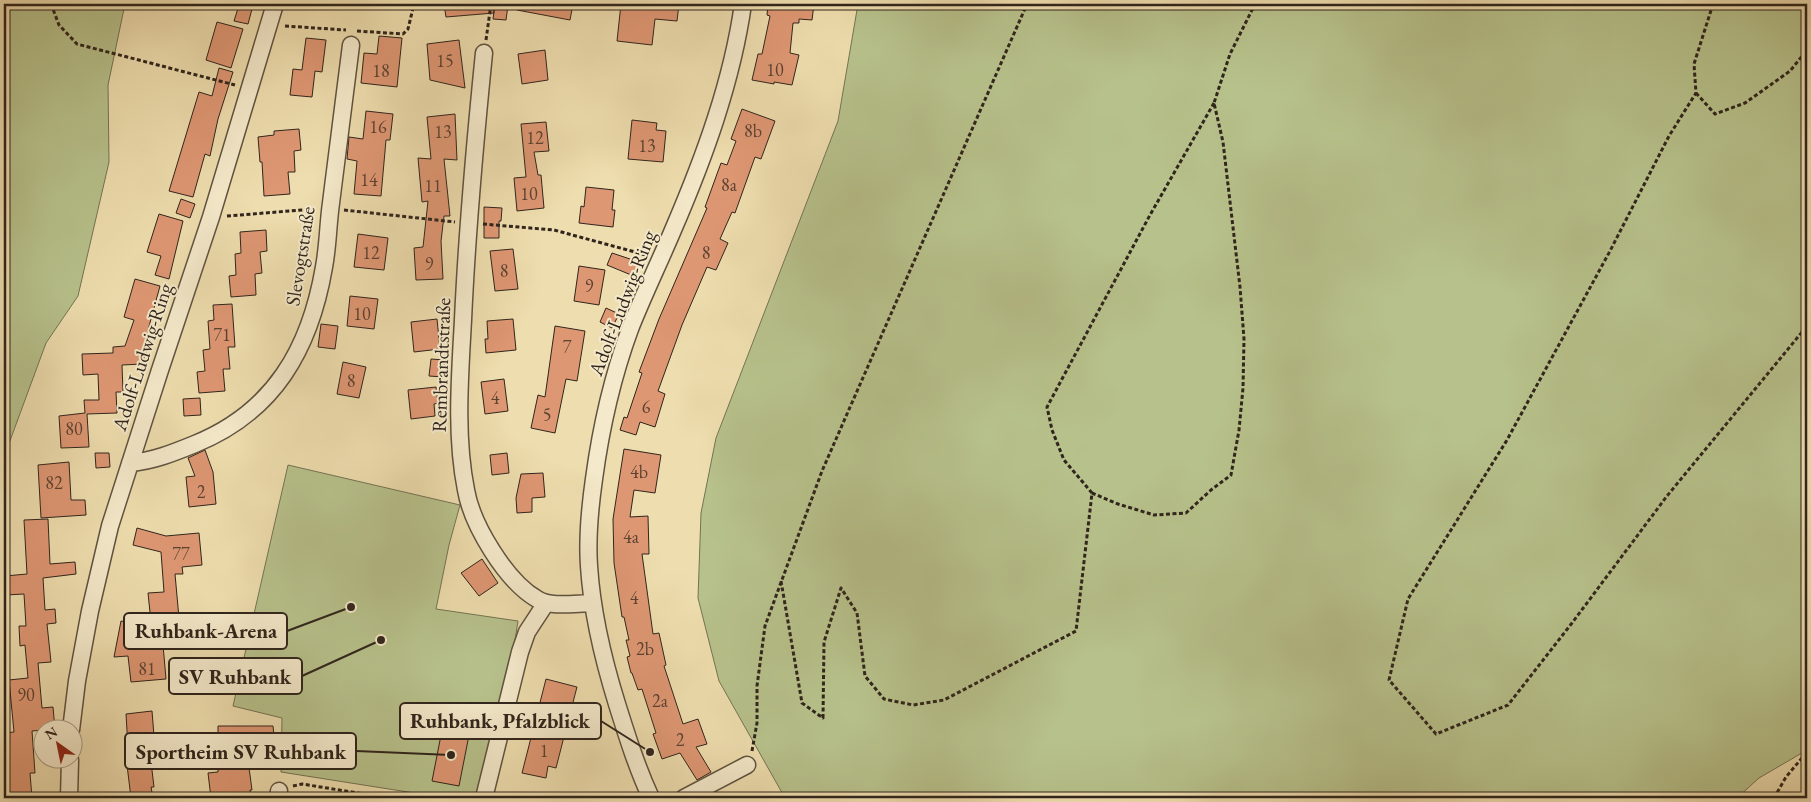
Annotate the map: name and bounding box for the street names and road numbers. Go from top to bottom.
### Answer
street label: Slevogtstraße [279,204,321,308]
street label: Adolf-Ludwig-Ring [582,226,662,380]
street label: Adolf-Ludwig-Ring [106,280,178,435]
street label: Rembrandtstraße [426,297,456,433]

